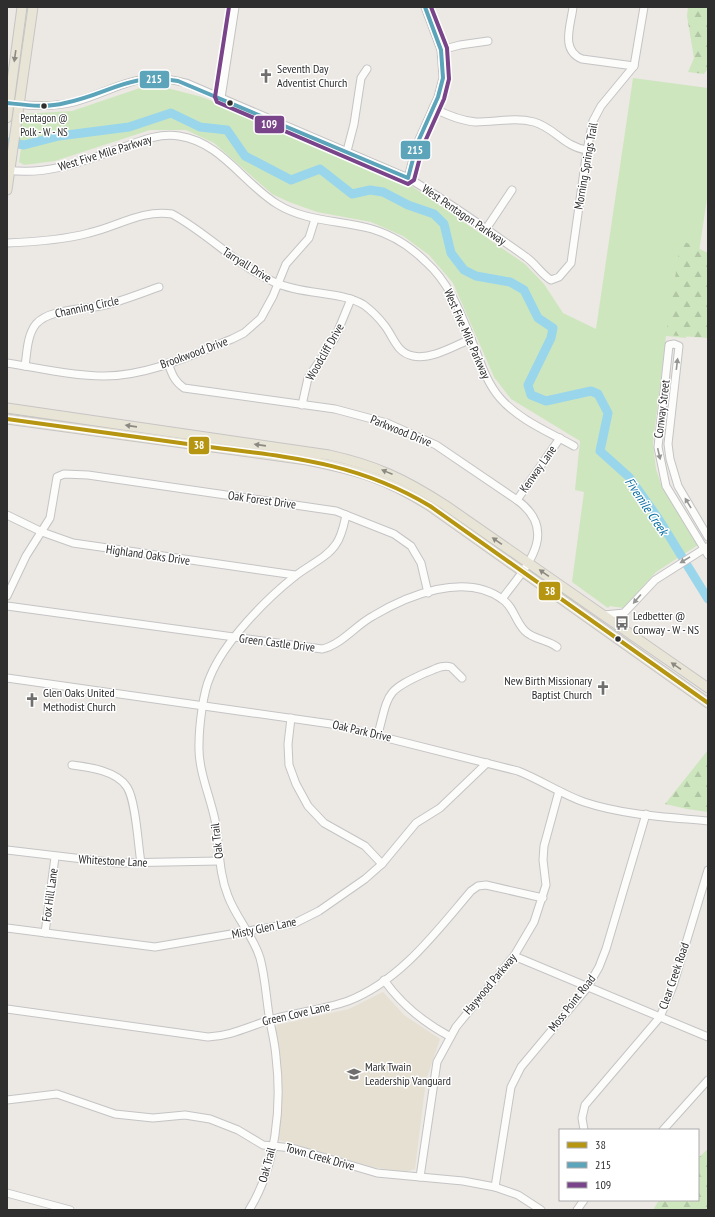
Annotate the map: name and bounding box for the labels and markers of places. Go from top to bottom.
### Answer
place label: Seventh Day Adventist Church [277,61,347,90]
church icon: Seventh Day Adventist Church [258,68,274,84]
unlabelled marker [225,98,235,108]
marker: Pentagon @ Polk - W - NS [39,101,49,111]
place label: Pentagon @ Polk - W - NS [20,111,68,139]
place label: Ledbetter @ Conway - W - NS [633,608,699,637]
bus stop icon: Ledbetter @ Conway - W - NS [614,615,630,631]
unlabelled marker [613,634,623,644]
place label: New Birth Missionary Baptist Church [504,673,592,702]
church icon: New Birth Missionary Baptist Church [595,680,611,696]
place label: Glen Oaks United Methodist Church [43,685,116,714]
church icon: Glen Oaks United Methodist Church [24,692,40,708]
place label: Mark Twain Leadership Vanguard [365,1059,451,1088]
school or university icon: Mark Twain Leadership Vanguard [346,1066,362,1082]

